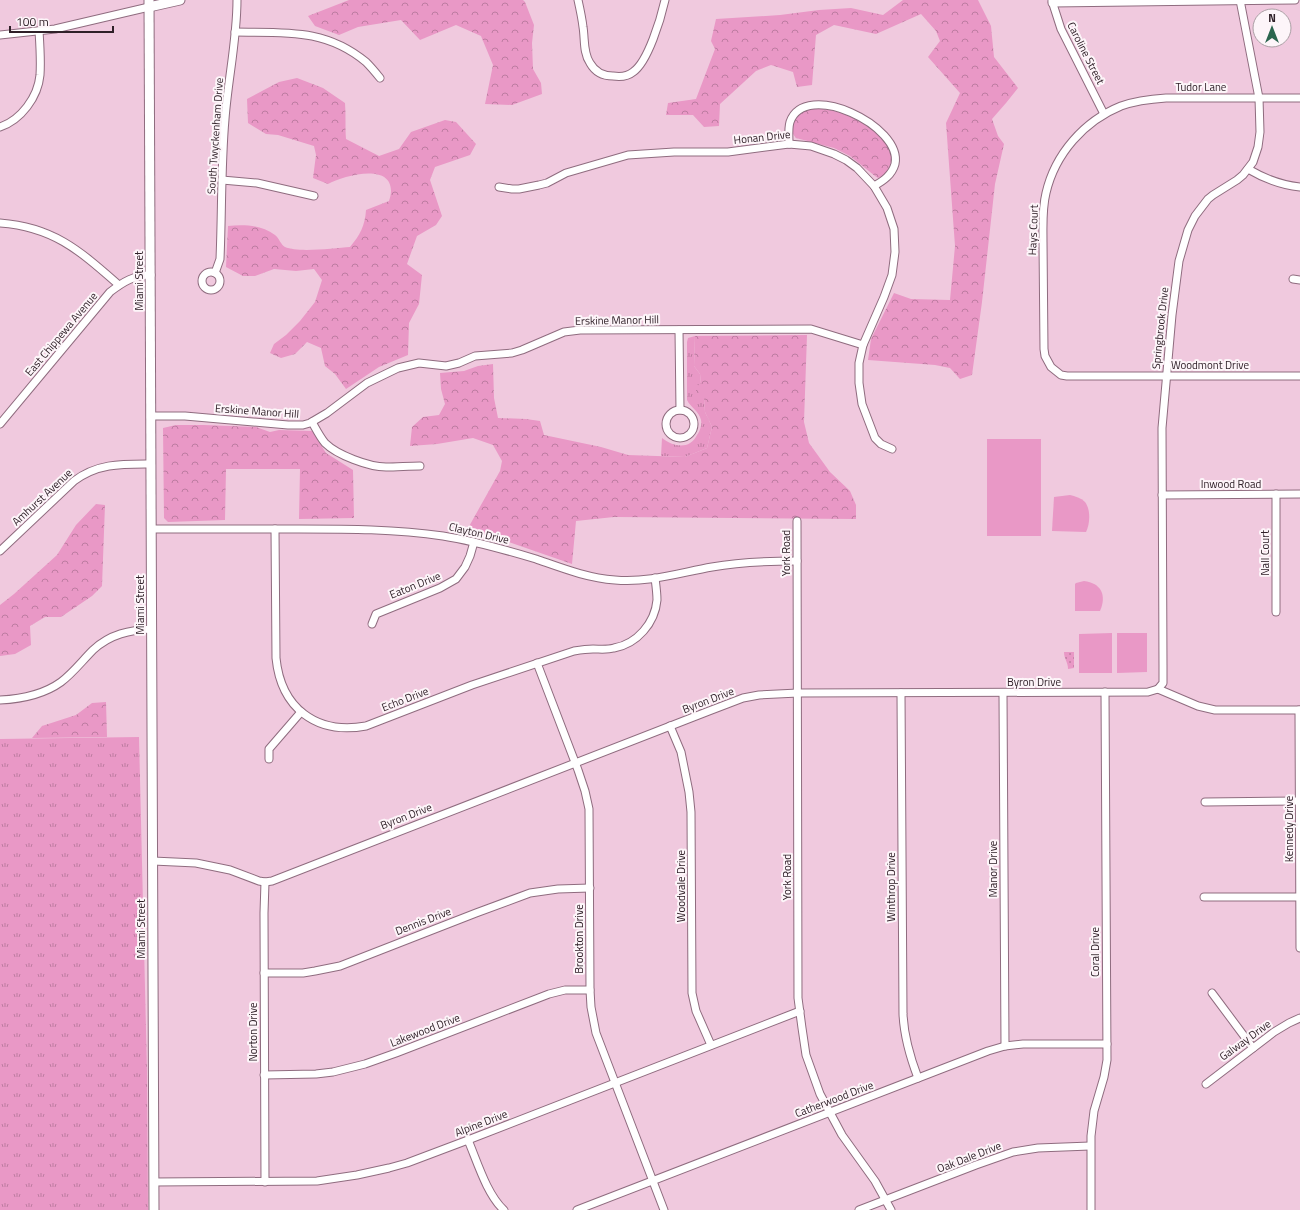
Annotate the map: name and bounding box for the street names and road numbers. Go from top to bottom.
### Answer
street label: Caroline Street [1063,19,1109,87]
street label: South Twyckenham Drive [203,77,227,195]
street label: Tudor Lane [1176,79,1227,95]
street label: Honan Drive [733,126,792,148]
street label: Hays Court [1024,204,1042,256]
street label: Miami Street [131,251,147,311]
street label: Springbrook Drive [1148,286,1172,370]
street label: East Chippewa Avenue [21,288,101,379]
street label: Erskine Manor Hill [575,311,659,329]
street label: Woodmont Drive [1171,357,1250,373]
street label: Erskine Manor Hill [214,400,300,422]
street label: Amhurst Avenue [8,465,76,529]
street label: Inwood Road [1201,476,1261,492]
street label: Clayton Drive [447,518,511,548]
street label: York Road [778,530,794,576]
street label: Nall Court [1257,530,1273,576]
street label: Eaton Drive [387,567,443,602]
street label: Miami Street [132,575,148,635]
street label: Byron Drive [1007,674,1061,690]
street label: Echo Drive [379,683,431,715]
street label: Byron Drive [680,683,736,717]
street label: Kennedy Drive [1281,795,1297,862]
street label: Byron Drive [378,799,434,833]
street label: Manor Drive [985,840,1001,897]
street label: Woodvale Drive [673,849,689,922]
street label: Winthrop Drive [883,852,899,922]
street label: York Road [779,854,795,900]
street label: Miami Street [133,899,149,959]
street label: Dennis Drive [393,903,454,939]
street label: Brookton Drive [571,904,587,974]
street label: Coral Drive [1087,927,1103,977]
street label: Norton Drive [245,1002,261,1062]
street label: Lakewood Drive [388,1009,463,1051]
street label: Galway Drive [1216,1016,1274,1064]
street label: Catherwood Drive [792,1077,876,1121]
street label: Alpine Drive [452,1105,510,1140]
street label: Oak Dale Drive [935,1137,1004,1177]

